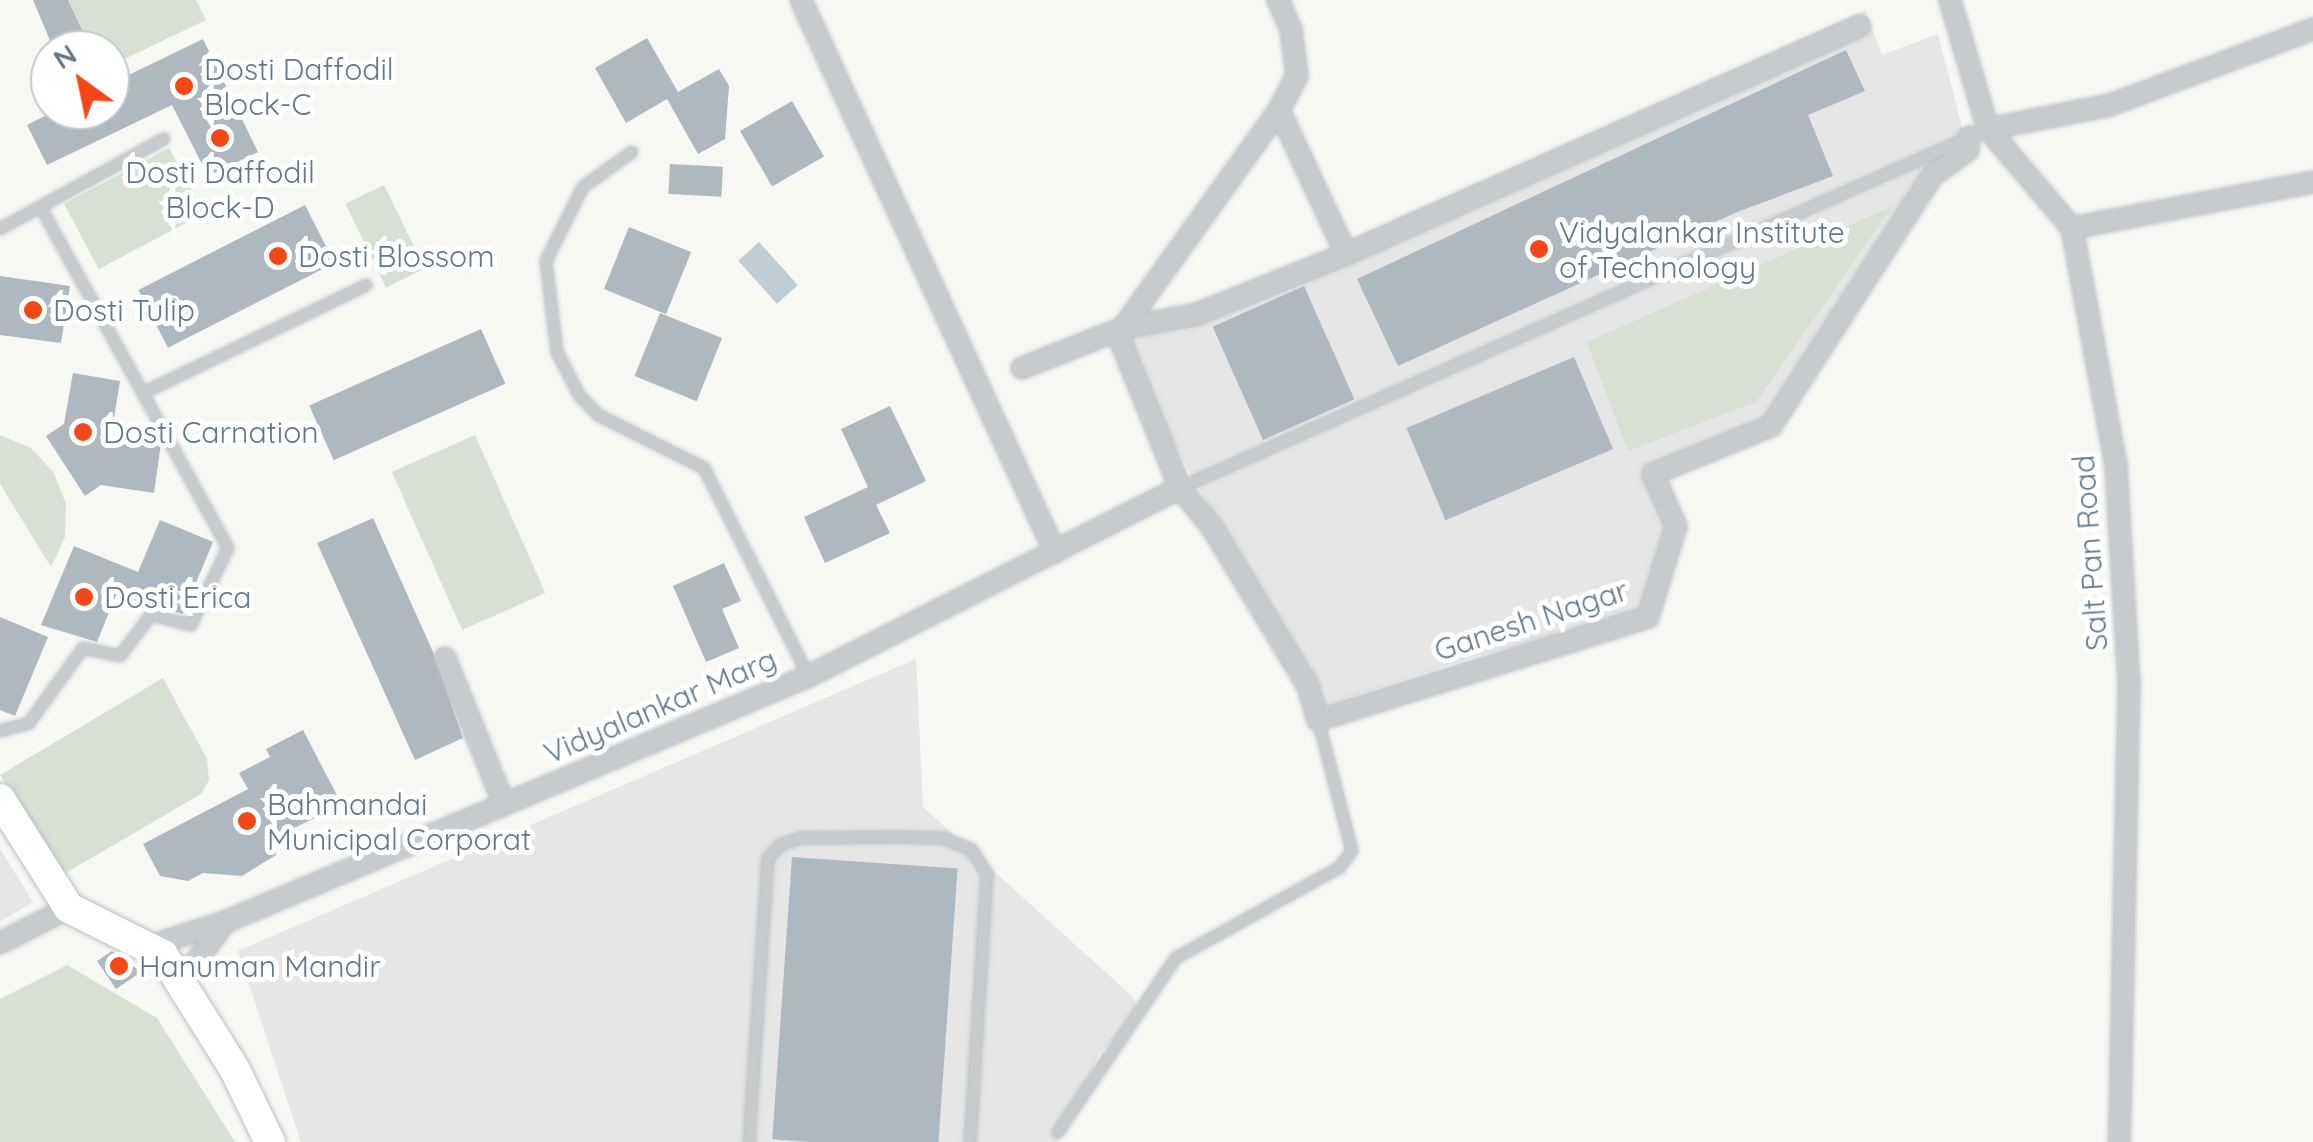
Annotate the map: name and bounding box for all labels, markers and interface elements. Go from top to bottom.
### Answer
north arrow [30,30,130,130]
text: N [46,36,83,76]
place label: Dosti Daffodil Block-C [204,51,394,122]
marker: Dosti Daffodil Block-C [173,75,195,97]
marker: Dosti Daffodil Block-D [209,127,231,149]
place label: Dosti Daffodil Block-D [125,154,315,224]
place label: Vidyalankar Institute of Technology [1559,214,1845,284]
place label: Dosti Blossom [298,238,495,274]
marker: Vidyalankar Institute of Technology [1528,238,1550,260]
marker: Dosti Blossom [267,245,289,267]
place label: Dosti Tulip [53,292,195,328]
marker: Dosti Tulip [22,299,44,321]
place label: Dosti Carnation [103,414,319,450]
marker: Dosti Carnation [72,421,94,443]
street label: Salt Pan Road [2065,454,2115,652]
street label: Ganesh Nagar [1430,572,1632,668]
place label: Dosti Erica [104,579,252,615]
marker: Dosti Erica [73,586,95,608]
street label: Vidyalankar Marg [538,641,782,771]
place label: Bahmandai Municipal Corporat [267,786,531,856]
marker: Bahmandai Municipal Corporat [236,810,258,832]
place label: Hanuman Mandir [139,948,381,984]
marker: Hanuman Mandir [108,955,130,977]

